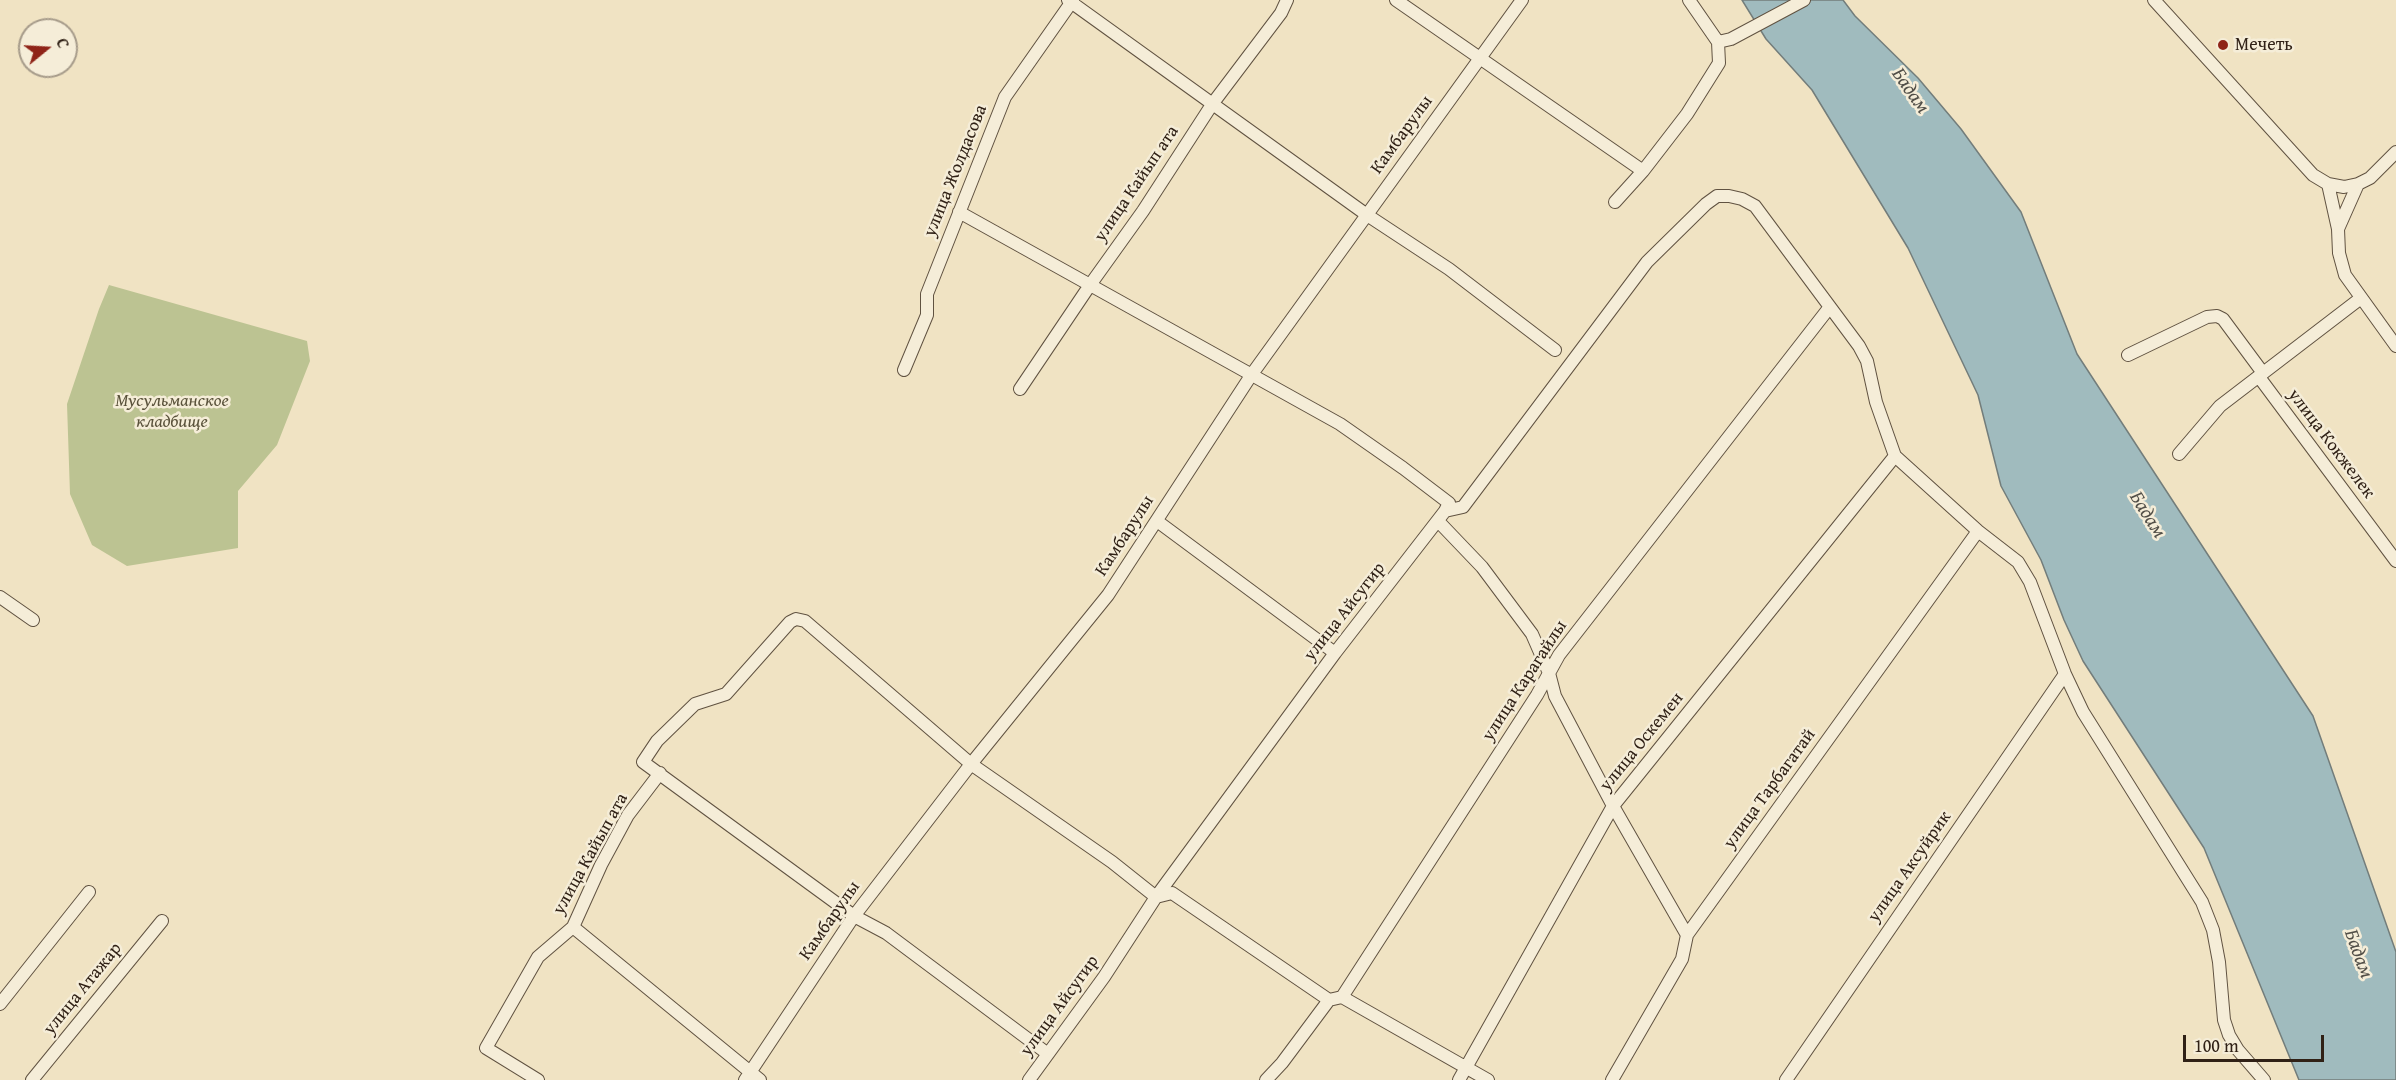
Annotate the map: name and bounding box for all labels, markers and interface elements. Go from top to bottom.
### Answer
north arrow [18,18,78,78]
place label: Мечеть [2235,34,2293,56]
text: С [50,35,76,51]
marker: Мечеть [2216,38,2230,52]
water label: Бадам [1886,64,1934,118]
street label: Камбарулы [1366,92,1438,178]
street label: улица Жолдасова [920,102,992,240]
street label: улица Кайып ата [1090,122,1184,246]
street label: улица Кокжелек [2283,385,2379,503]
park label: Мусульманское кладбище [115,390,229,432]
water label: Бадам [2124,487,2170,543]
street label: Камбарулы [1091,492,1159,580]
street label: улица Айсугир [1300,558,1390,666]
street label: улица Карагайлы [1478,616,1572,746]
street label: улица Оскемен [1596,688,1688,796]
street label: улица Тарбагатай [1719,725,1821,853]
street label: улица Кайып ата [549,790,633,918]
street label: улица Аксуйрик [1864,807,1956,927]
street label: Камбарулы [795,877,865,965]
water label: Бадам [2338,926,2378,982]
street label: улица Атажар [39,939,127,1039]
street label: улица Айсугир [1016,951,1104,1061]
scale bar [2186,1023,2327,1061]
text: 100 m [2194,1032,2239,1059]

